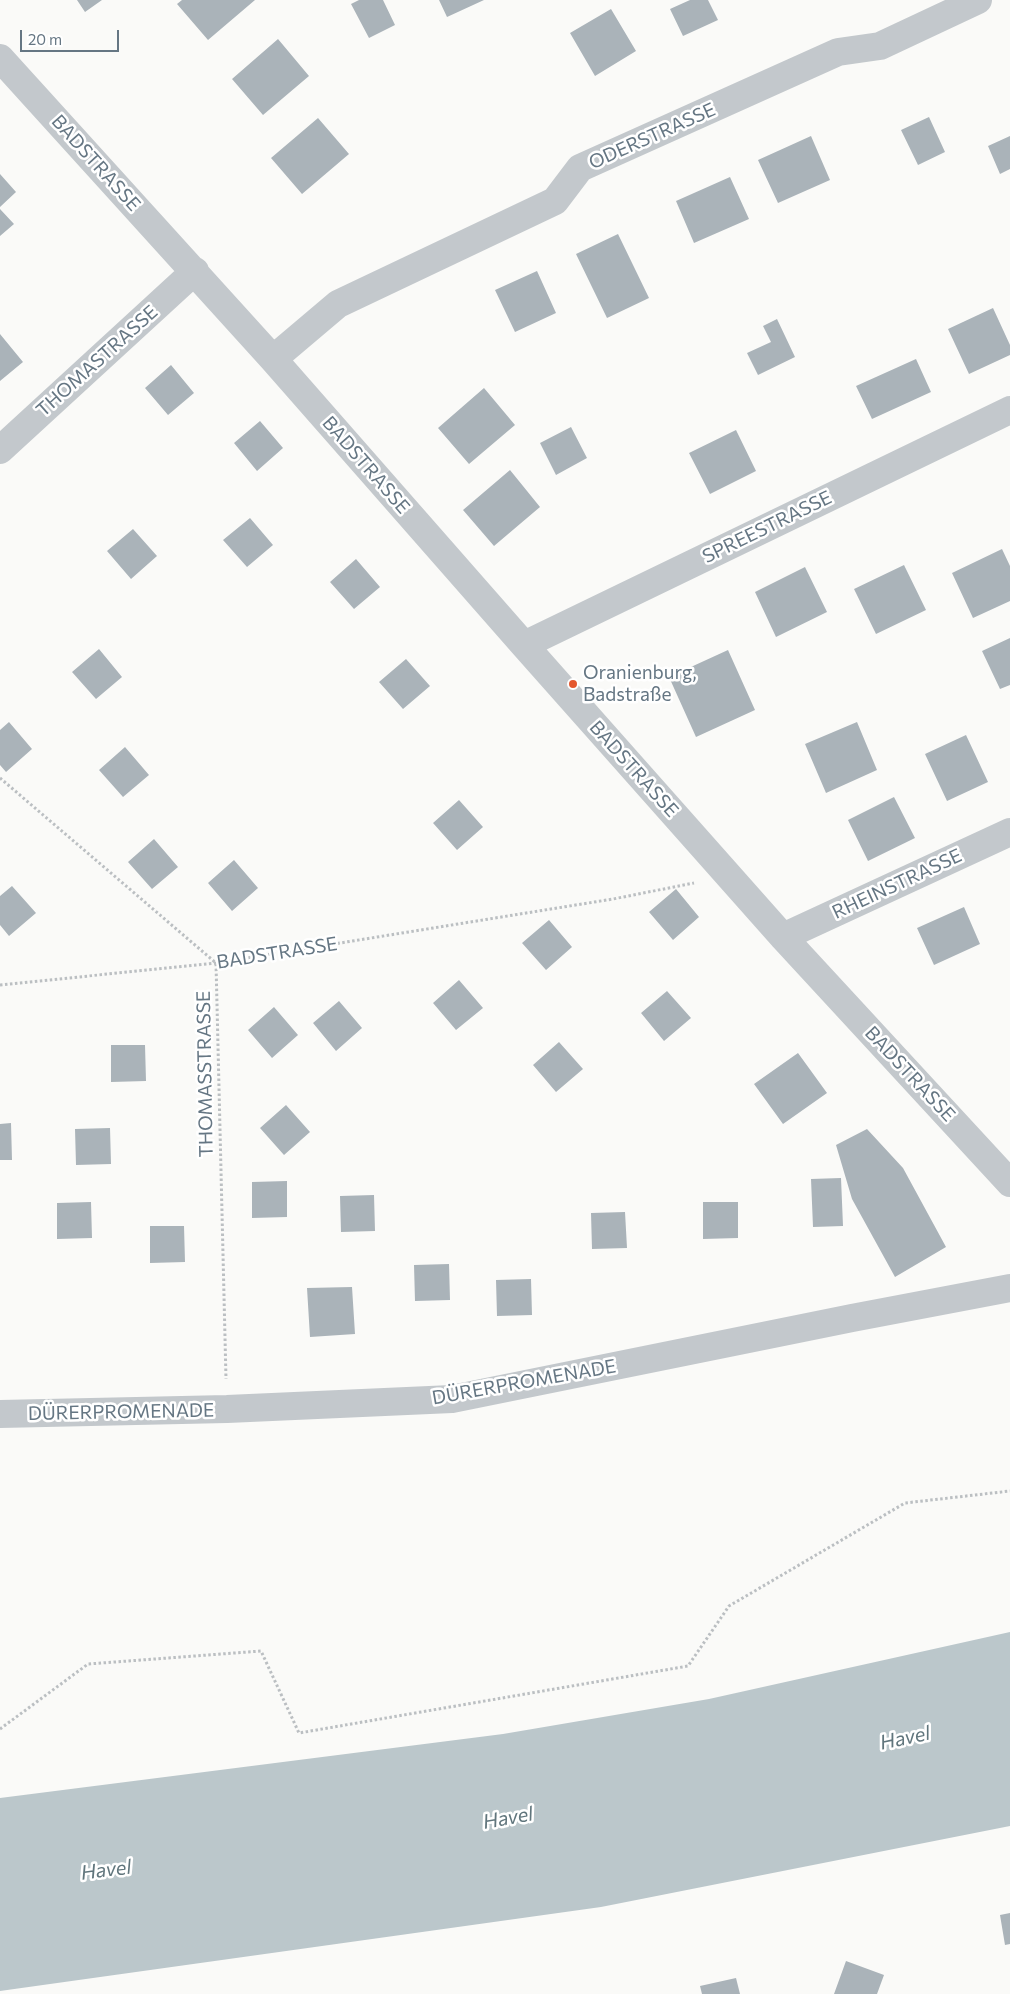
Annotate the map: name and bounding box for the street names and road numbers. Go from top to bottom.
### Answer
street label: ODERSTRASSE [585,98,719,174]
street label: BADSTRASSE [47,110,145,216]
street label: THOMASTRASSE [32,301,162,421]
street label: BADSTRASSE [317,412,415,518]
street label: SPREESTRASSE [699,486,835,568]
street label: BADSTRASSE [585,716,683,822]
street label: RHEINSTRASSE [829,844,965,924]
street label: BADSTRASSE [215,932,339,974]
street label: THOMASSTRASSE [192,991,218,1157]
street label: BADSTRASSE [860,1022,960,1126]
street label: DÜRERPROMENADE [430,1355,618,1409]
street label: DÜRERPROMENADE [28,1399,214,1425]

